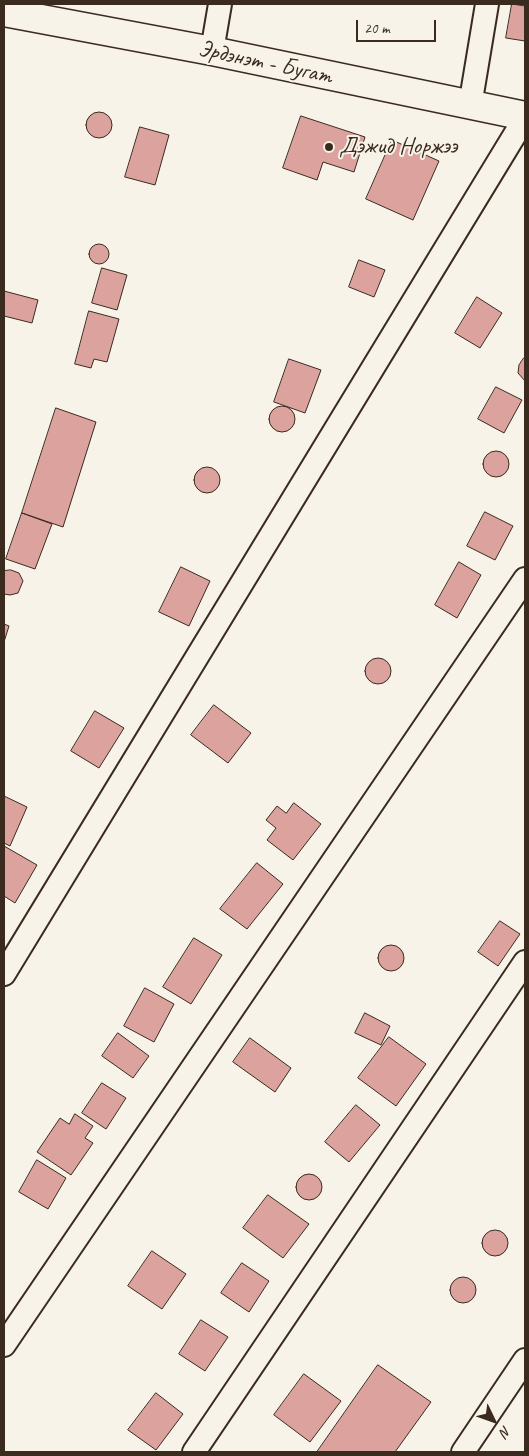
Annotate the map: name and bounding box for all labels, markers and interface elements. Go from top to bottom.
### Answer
scale bar [359,10,439,42]
text: 20 m [364,19,390,38]
street label: Эрдэнэт - Бугат [195,35,335,91]
place label: Дэжид Норжээ [339,133,457,161]
marker: Дэжид Норжээ [323,141,335,153]
north arrow [469,1396,519,1446]
text: N [496,1422,515,1440]

